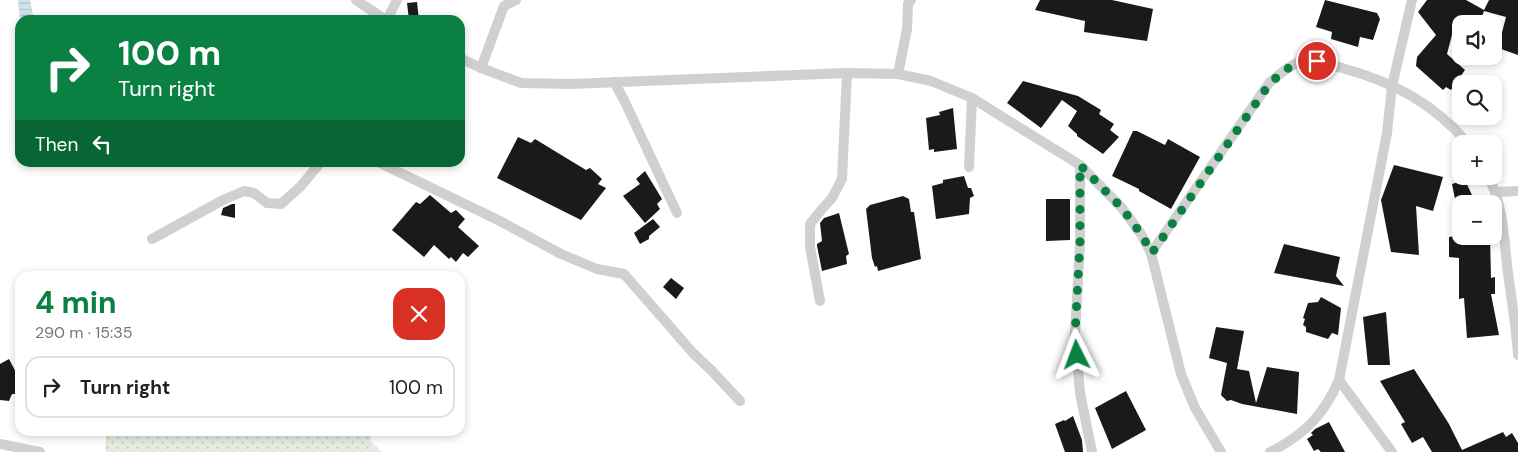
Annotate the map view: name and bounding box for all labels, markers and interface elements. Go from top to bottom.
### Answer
map controls [1452,15,1502,245]
button: sound [1452,15,1502,65]
text: 100 m [118,30,221,76]
icon: right [35,35,100,100]
pin [1296,40,1338,82]
icon: arrive [1303,47,1331,75]
text: Turn right [118,74,215,103]
button: search [1452,75,1502,125]
icon: left [88,130,116,158]
text: Then [35,132,78,157]
button: + [1452,135,1502,185]
button: − [1452,195,1502,245]
text: 4 min [35,283,117,322]
button: close [393,288,445,340]
text: 290 m · 15:35 [35,322,132,343]
position arrow [1050,328,1102,380]
icon: right [37,373,65,401]
text: Turn right [80,375,170,400]
text: 100 m [389,375,443,400]

